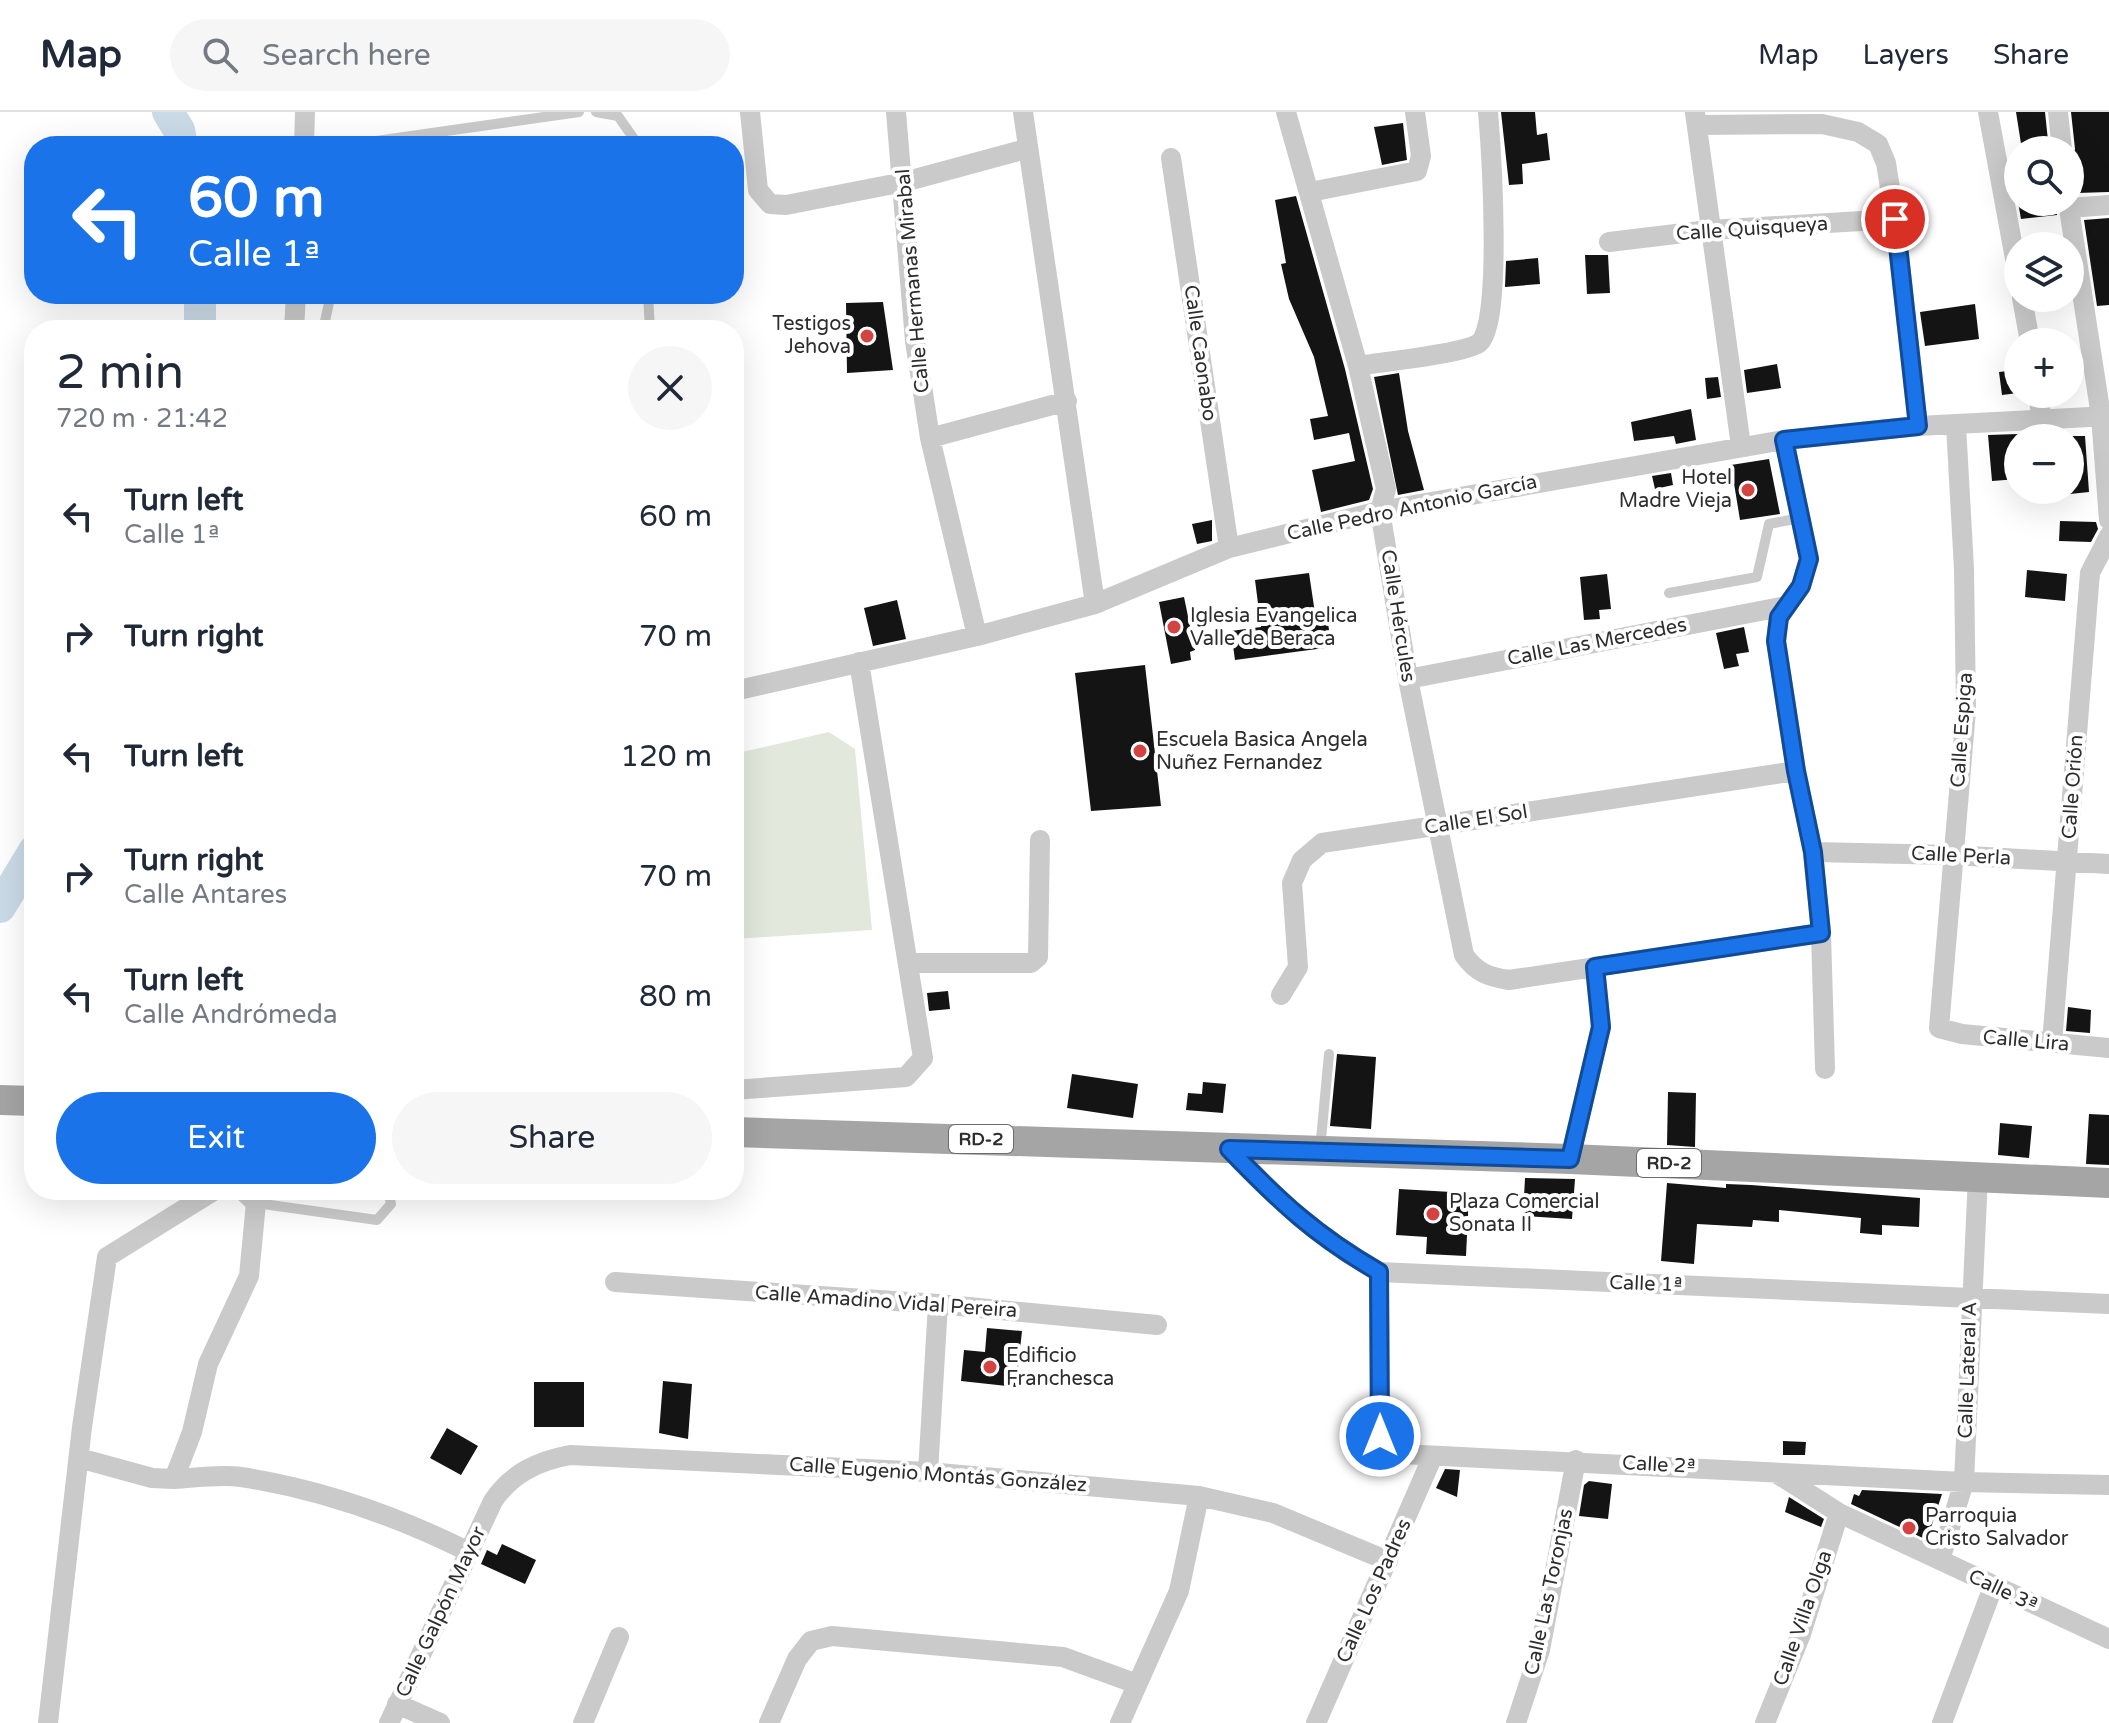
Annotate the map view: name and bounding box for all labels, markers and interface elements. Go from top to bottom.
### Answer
search box [170,19,730,91]
text: Map [40,32,122,78]
icon: search [198,33,242,77]
text: Search here [262,37,431,74]
text: Map [1758,38,1819,72]
text: Layers [1863,38,1949,72]
text: Share [1993,38,2069,72]
map controls [2004,136,2084,504]
button: search [2004,136,2084,216]
text: 60 m [188,165,324,232]
icon: left [56,168,160,272]
street label: Calle Hermanas Mirabal [891,168,935,394]
pin [1861,185,1929,253]
icon: arrive [1873,197,1917,241]
street label: Calle Quisqueya [1675,212,1829,246]
button: layers [2004,232,2084,312]
text: Calle 1ª [188,233,321,276]
street label: Calle Caonabo [1179,283,1221,423]
place label: Testigos Jehova [772,312,851,359]
marker: Testigos Jehova [858,327,876,345]
button: + [2004,328,2084,408]
text: 2 min [56,344,184,402]
button: close [628,346,712,430]
text: 720 m · 21:42 [56,403,228,434]
button: − [2004,424,2084,504]
place label: Hotel Madre Vieja [1619,466,1732,513]
street label: Calle Pedro Antonio García [1285,470,1539,546]
marker: Hotel Madre Vieja [1739,481,1757,499]
text: Turn left [124,482,243,519]
icon: left [56,494,100,538]
text: 60 m [639,498,712,535]
text: Calle 1ª [124,519,220,550]
street label: Calle Hércules [1376,548,1420,684]
place label: Iglesia Evangelica Valle de Beraca [1190,604,1358,651]
street label: Calle Las Mercedes [1505,613,1689,671]
icon: right [56,614,100,658]
text: Turn right [124,618,264,655]
text: 70 m [639,618,712,655]
marker: Iglesia Evangelica Valle de Beraca [1165,618,1183,636]
street label: Calle Espiga [1946,672,1978,788]
place label: Escuela Basica Angela Nuñez Fernandez [1156,728,1368,775]
icon: left [56,734,100,778]
street label: Calle Orión [2057,734,2089,840]
text: Turn left [124,738,243,775]
text: 120 m [620,738,712,775]
marker: Escuela Basica Angela Nuñez Fernandez [1131,742,1149,760]
street label: Calle El Sol [1423,800,1529,840]
street label: Calle Perla [1910,841,2012,871]
text: Turn right [124,842,264,879]
icon: right [56,854,100,898]
text: 70 m [639,858,712,895]
text: Calle Antares [124,879,287,910]
text: Turn left [124,962,243,999]
icon: left [56,974,100,1018]
text: 80 m [639,978,712,1015]
text: Calle Andrómeda [124,999,338,1030]
street label: Calle Lira [1982,1025,2070,1057]
button: Exit [56,1092,376,1184]
button: Share [392,1092,712,1184]
road number: RD-2 [949,1125,1013,1153]
road number: RD-2 [1637,1149,1701,1177]
place label: Plaza Comercial Sonata II [1449,1190,1600,1237]
marker: Plaza Comercial Sonata II [1424,1205,1442,1223]
street label: Calle 1ª [1609,1271,1683,1297]
street label: Calle Amadino Vidal Pereira [754,1281,1018,1323]
street label: Calle Lateral A [1954,1301,1982,1439]
place label: Edificio Franchesca [1006,1344,1114,1391]
marker: Edificio Franchesca [981,1358,999,1376]
position arrow [1338,1394,1422,1478]
street label: Calle 2ª [1621,1451,1697,1479]
street label: Calle Eugenio Montás González [788,1453,1088,1497]
place label: Parroquia Cristo Salvador [1925,1504,2069,1551]
street label: Calle Las Toronjas [1520,1506,1578,1678]
street label: Calle Los Padres [1331,1515,1417,1667]
marker: Parroquia Cristo Salvador [1900,1519,1918,1537]
street label: Calle Galpón Mayor [391,1522,491,1701]
street label: Calle Villa Olga [1769,1547,1837,1689]
street label: Calle 3ª [1964,1565,2042,1617]

